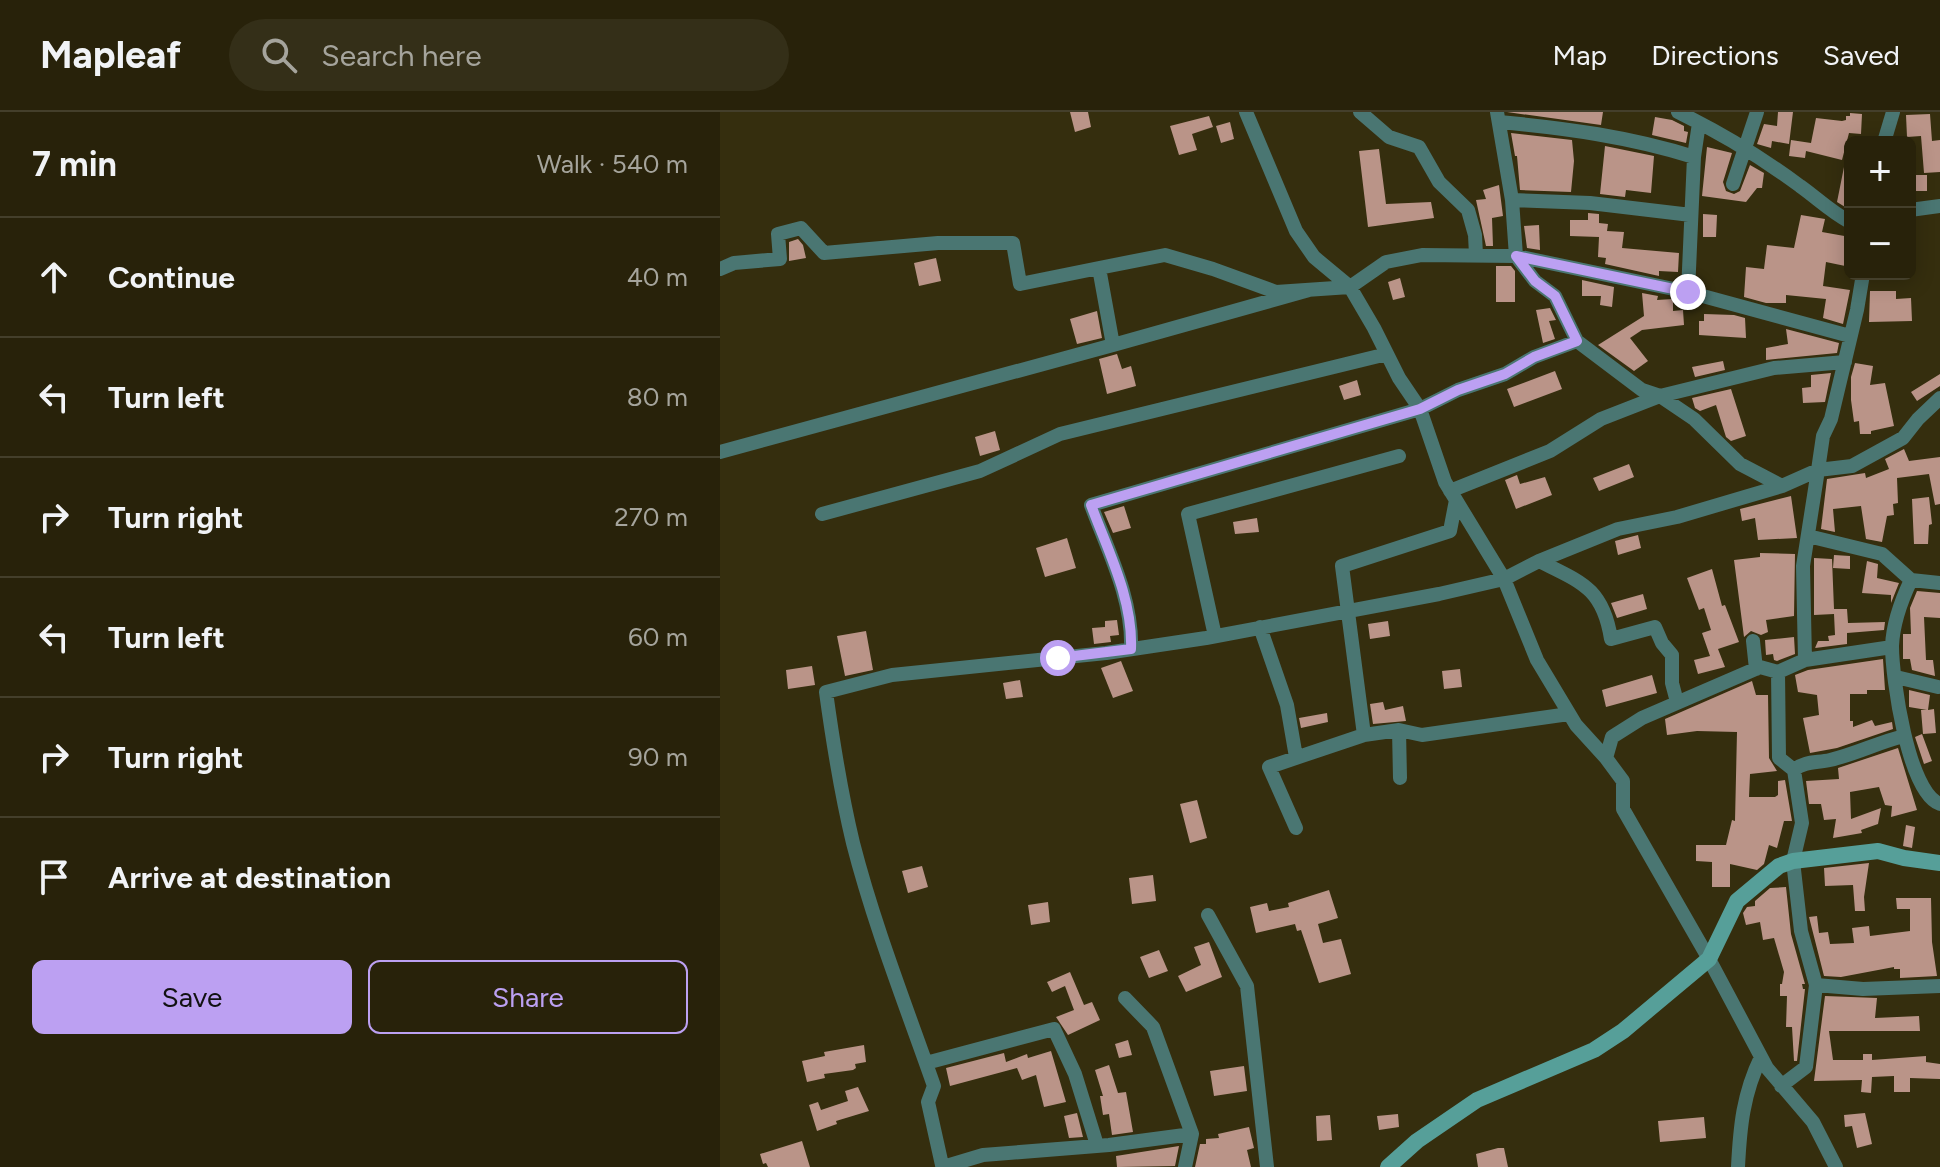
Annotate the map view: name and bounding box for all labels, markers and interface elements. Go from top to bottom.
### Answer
search box [229,19,789,91]
text: Mapleaf [40,32,181,78]
icon: search [257,33,301,77]
text: Search here [321,37,482,74]
text: Map [1553,38,1607,72]
text: Directions [1651,38,1779,72]
text: Saved [1823,38,1900,72]
map controls [1844,136,1916,280]
button: + [1844,136,1916,208]
text: 7 min [32,144,117,185]
text: Walk · 540 m [537,148,688,180]
button: − [1844,208,1916,280]
icon: ahead [32,255,76,299]
text: Continue [108,259,235,296]
text: 40 m [627,261,688,293]
route end [1670,274,1706,310]
icon: left [32,375,76,419]
text: Turn left [108,379,225,416]
text: 80 m [627,381,688,413]
icon: right [32,495,76,539]
text: Turn right [108,499,243,536]
text: 270 m [614,501,688,533]
icon: left [32,615,76,659]
text: Turn left [108,619,225,656]
text: 60 m [628,621,688,653]
route start [1040,640,1076,676]
icon: right [32,735,76,779]
text: Turn right [108,739,243,776]
text: 90 m [628,741,688,773]
icon: arrive [32,855,76,899]
text: Arrive at destination [108,859,391,896]
button: Save [32,960,352,1034]
button: Share [368,960,688,1034]

